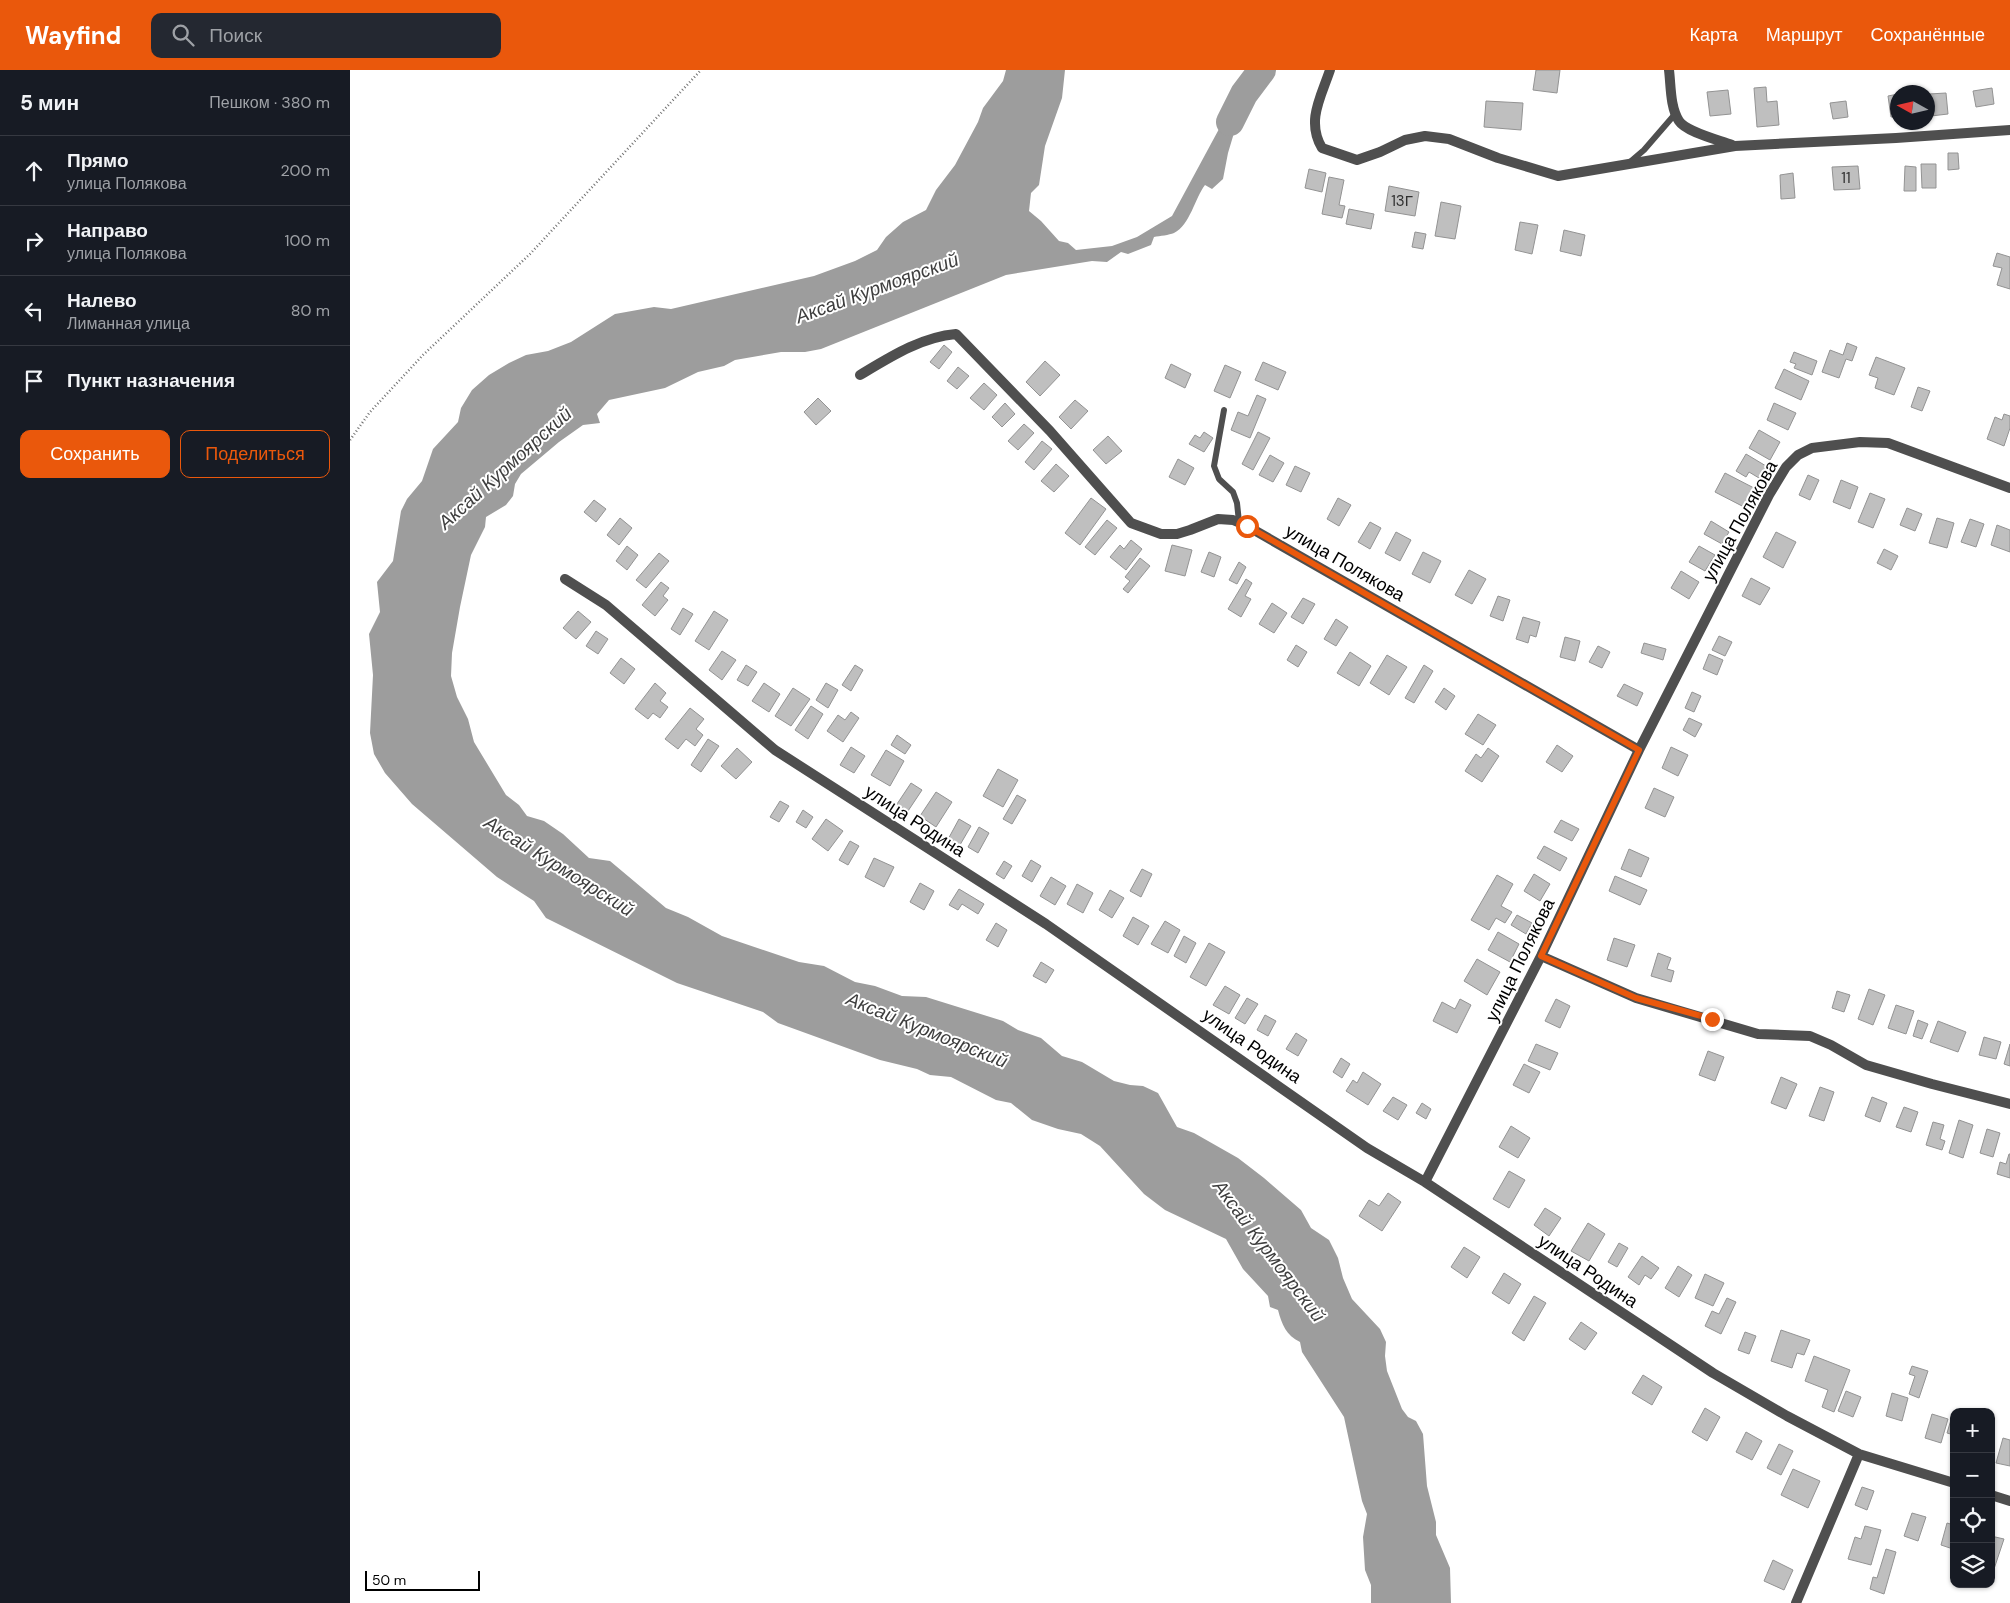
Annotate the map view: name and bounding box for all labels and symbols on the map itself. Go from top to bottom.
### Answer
north arrow [1890,85,1935,130]
house number: 11 [1841,168,1851,188]
house number: 13Г [1391,191,1413,211]
water label: Аксай Курмоярский [791,247,962,329]
water label: Аксай Курмоярский [432,401,578,535]
street label: улица Полякова [1697,455,1784,586]
route start [1236,515,1259,538]
street label: улица Полякова [1281,519,1410,608]
street label: улица Родина [860,779,971,863]
water label: Аксай Курмоярский [479,809,639,922]
street label: улица Полякова [1480,893,1561,1026]
water label: Аксай Курмоярский [842,986,1012,1074]
street label: улица Родина [1198,1003,1307,1090]
route end [1701,1008,1724,1031]
water label: Аксай Курмоярский [1207,1174,1331,1327]
street label: улица Родина [1533,1229,1643,1314]
scale bar [365,1568,480,1591]

